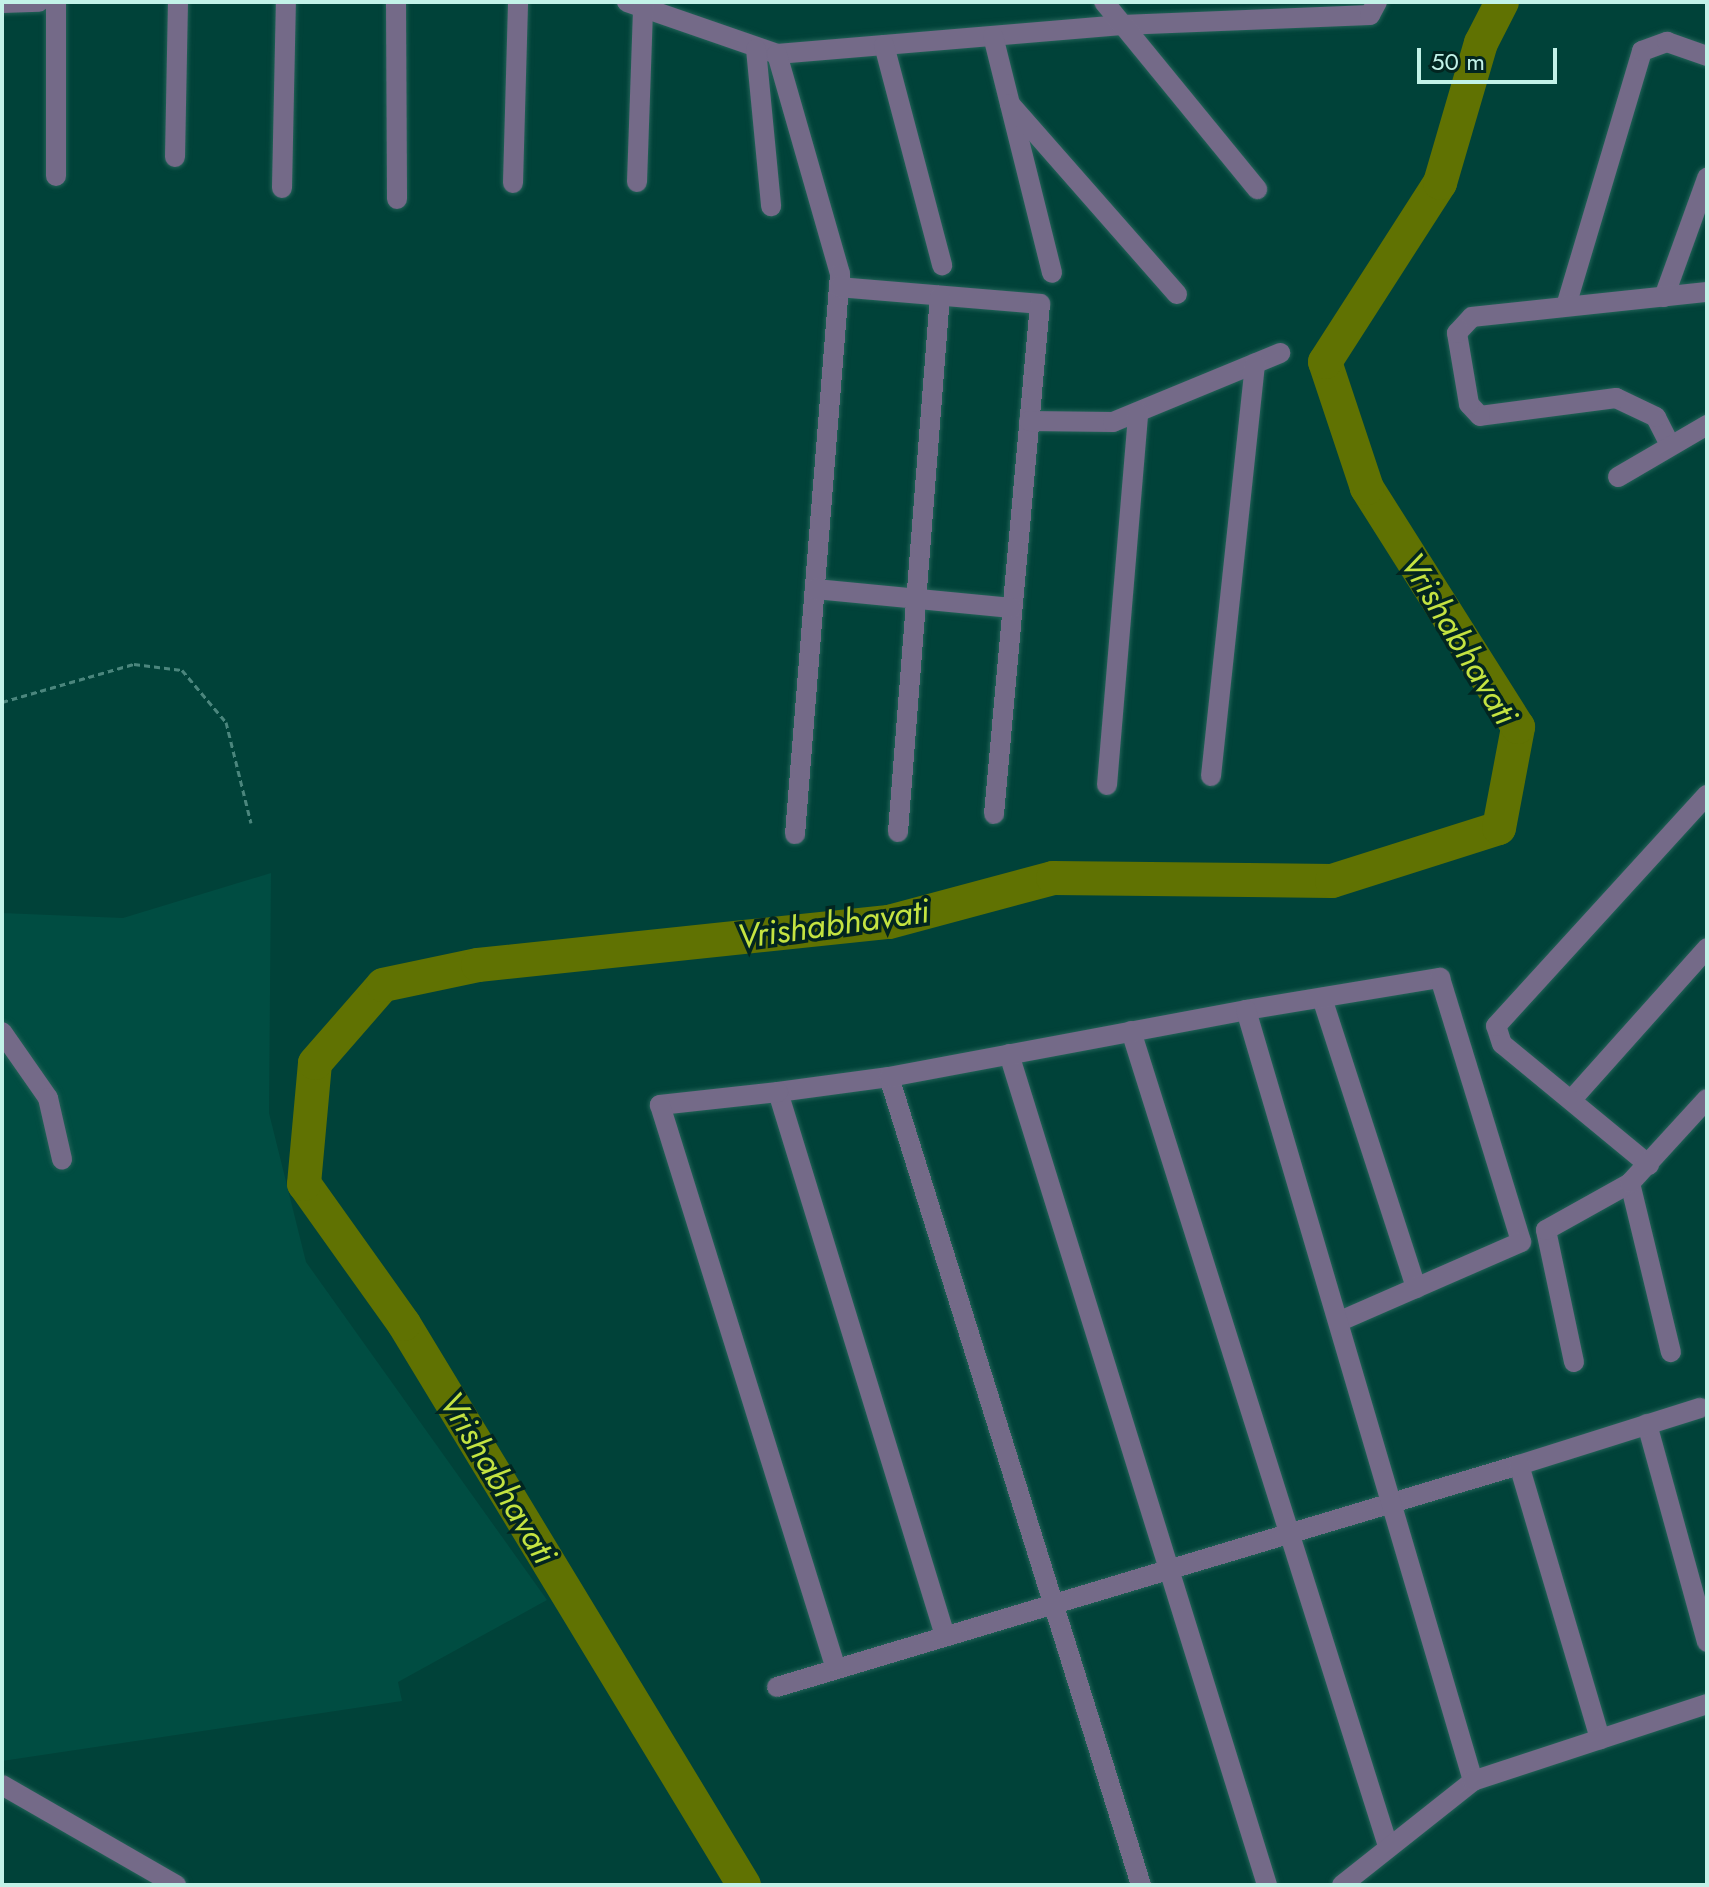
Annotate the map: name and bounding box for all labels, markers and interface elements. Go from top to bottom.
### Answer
scale bar [1421,32,1561,82]
text: 50 m [1431,44,1485,79]
water label: Vrishabhavati [1392,546,1526,732]
water label: Vrishabhavati [734,890,932,958]
water label: Vrishabhavati [431,1385,565,1571]

